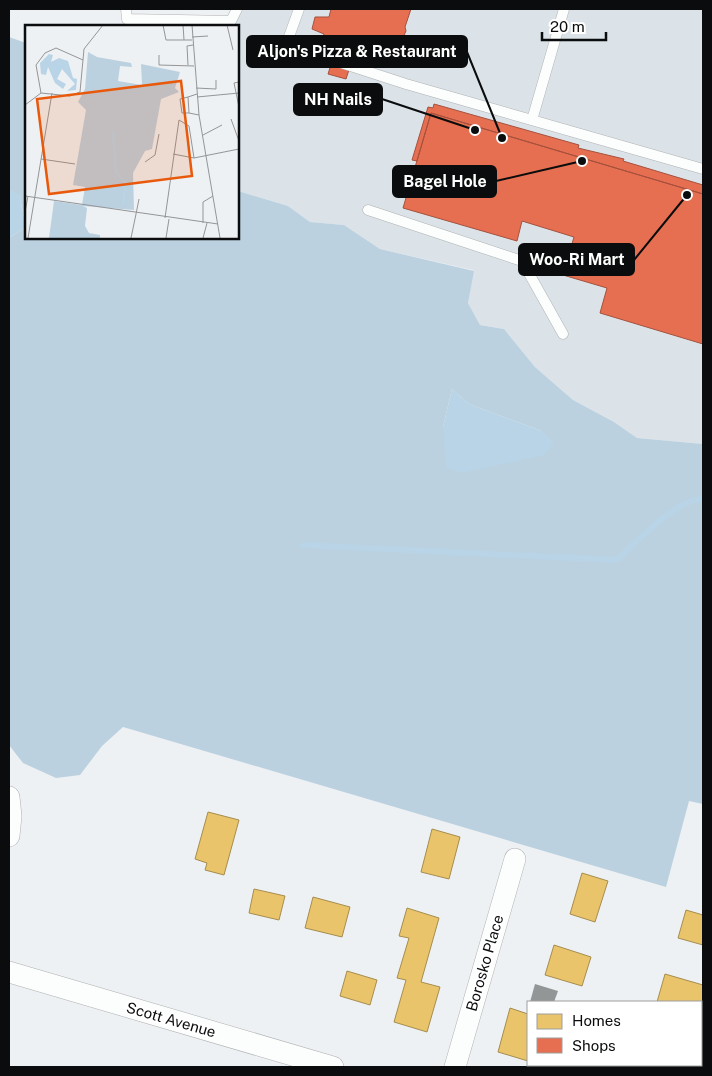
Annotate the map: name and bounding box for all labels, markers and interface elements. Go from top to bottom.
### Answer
scale bar [542,10,606,42]
text: 20 m [550,18,585,35]
inset map [25,25,239,239]
callout: Aljon's Pizza & Restaurant [247,36,467,67]
text: Aljon's Pizza & Restaurant [257,42,457,61]
callout: NH Nails [294,84,382,115]
text: NH Nails [304,90,372,109]
callout: Bagel Hole [393,166,496,197]
text: Bagel Hole [403,172,487,191]
callout: Woo-Ri Mart [519,244,634,275]
text: Woo-Ri Mart [529,250,625,269]
street label: Borosko Place [463,913,506,1013]
street label: Scott Avenue [124,999,218,1040]
legend [527,1001,702,1066]
text: Homes [572,1012,621,1029]
text: Shops [572,1037,616,1054]

